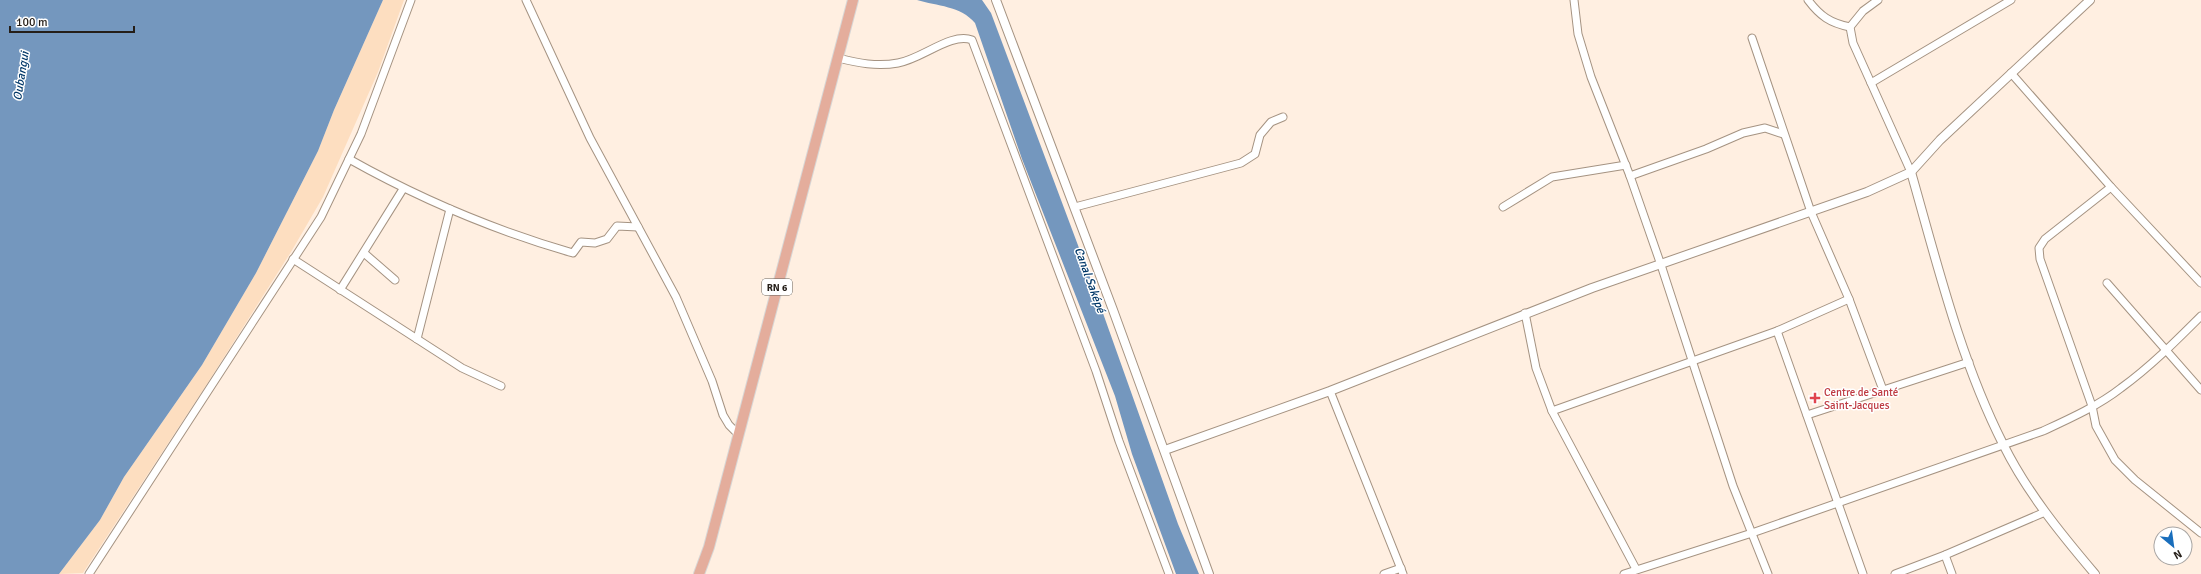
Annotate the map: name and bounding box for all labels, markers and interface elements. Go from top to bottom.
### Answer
scale bar [10,8,134,34]
text: 100 m [16,15,48,30]
water label: Oubangui [10,49,33,102]
water label: Canal Saképé [1071,245,1109,316]
road number: RN 6 [762,279,792,295]
place label: Centre de Santé Saint-Jacques [1824,386,1898,412]
marker: Centre de Santé Saint-Jacques [1809,392,1821,404]
north arrow [2153,526,2193,566]
text: N [2171,547,2184,562]

